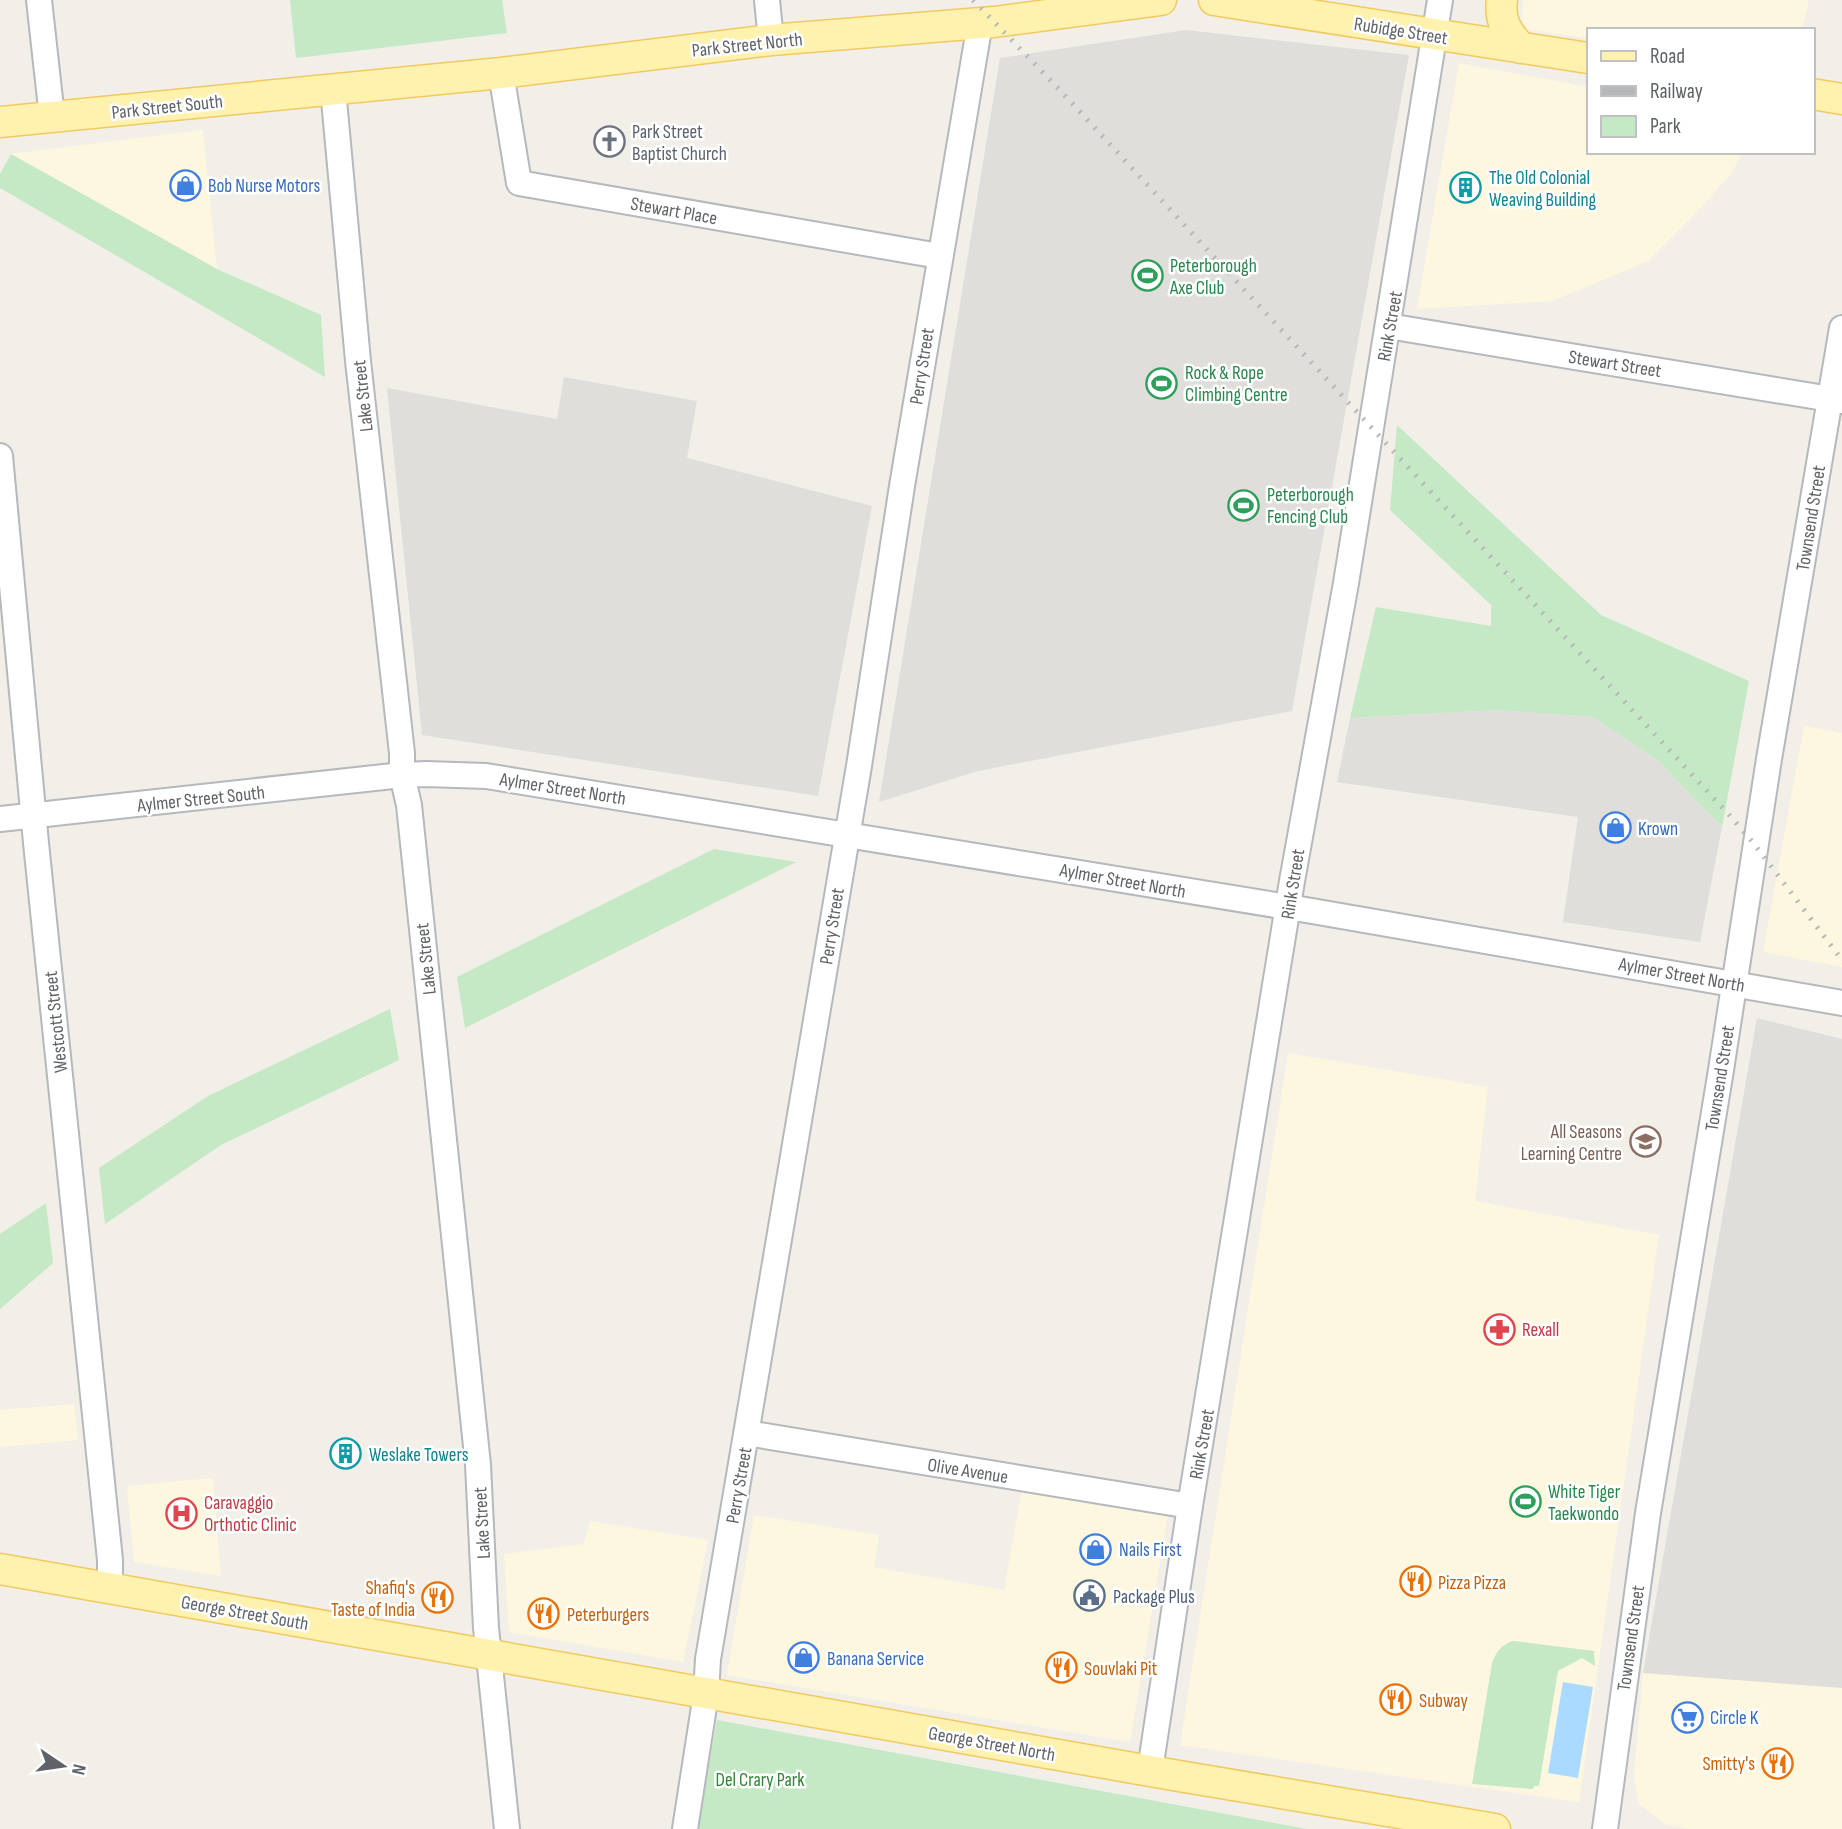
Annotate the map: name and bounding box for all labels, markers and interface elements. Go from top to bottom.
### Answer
street label: Rubidge Street [1352,13,1449,50]
street label: Park Street North [691,28,804,63]
legend [1587,28,1814,154]
text: Road [1650,44,1685,69]
text: Railway [1650,79,1703,104]
street label: Park Street South [110,90,224,125]
text: Park [1650,114,1681,139]
place label: Park Street Baptist Church [632,121,727,166]
church icon: Park Street Baptist Church [592,125,626,159]
place label: The Old Colonial Weaving Building [1489,167,1597,212]
shop icon: Bob Nurse Motors [168,168,202,202]
building icon: The Old Colonial Weaving Building [1449,171,1483,205]
place label: Bob Nurse Motors [208,175,320,198]
street label: Stewart Place [629,193,719,230]
place label: Peterborough Axe Club [1169,255,1257,300]
sports icon: Peterborough Axe Club [1130,259,1164,293]
street label: Rink Street [1373,289,1408,363]
street label: Perry Street [905,326,940,406]
street label: Stewart Street [1567,346,1663,383]
street label: Lake Street [348,359,379,433]
place label: Rock & Rope Climbing Centre [1185,362,1288,407]
sports icon: Rock & Rope Climbing Centre [1145,366,1179,400]
street label: Townsend Street [1792,464,1831,573]
place label: Peterborough Fencing Club [1267,484,1354,529]
sports icon: Peterborough Fencing Club [1227,488,1261,522]
street label: Aylmer Street North [497,768,627,811]
street label: Aylmer Street South [135,781,266,818]
shop icon: Krown [1598,811,1632,845]
place label: Krown [1638,818,1678,841]
street label: Rink Street [1277,847,1310,921]
street label: Aylmer Street North [1057,859,1187,904]
street label: Perry Street [815,886,850,966]
street label: Lake Street [411,922,442,996]
street label: Aylmer Street North [1616,953,1746,998]
street label: Westcott Street [40,970,73,1074]
street label: Townsend Street [1701,1024,1740,1133]
place label: All Seasons Learning Centre [1521,1121,1622,1166]
school or university icon: All Seasons Learning Centre [1628,1125,1662,1159]
pharmacy icon: Rexall [1482,1312,1516,1346]
place label: Rexall [1522,1319,1559,1342]
street label: Rink Street [1185,1407,1220,1481]
building icon: Weslake Towers [329,1437,363,1471]
place label: Weslake Towers [369,1444,469,1467]
street label: Perry Street [721,1445,758,1525]
street label: Olive Avenue [926,1454,1010,1489]
place label: White Tiger Taekwondo [1548,1481,1621,1526]
sports icon: White Tiger Taekwondo [1508,1485,1542,1519]
street label: Lake Street [469,1486,496,1560]
place label: Caravaggio Orthotic Clinic [204,1492,297,1537]
hospital icon: Caravaggio Orthotic Clinic [164,1496,198,1530]
shop icon: Nails First [1079,1532,1113,1566]
place label: Nails First [1119,1539,1182,1562]
restaurant icon: Pizza Pizza [1398,1565,1432,1599]
place label: Pizza Pizza [1438,1572,1506,1595]
place label: Shafiq's Taste of India [331,1577,415,1622]
public building icon: Package Plus [1073,1579,1107,1613]
restaurant icon: Shafiq's Taste of India [421,1581,455,1615]
street label: Townsend Street [1613,1584,1650,1693]
place label: Package Plus [1113,1586,1195,1609]
street label: George Street South [179,1591,310,1636]
restaurant icon: Peterburgers [527,1597,561,1631]
place label: Peterburgers [567,1604,649,1627]
shop icon: Banana Service [787,1641,821,1675]
place label: Banana Service [827,1648,924,1671]
restaurant icon: Souvlaki Pit [1044,1651,1078,1685]
place label: Souvlaki Pit [1084,1658,1158,1681]
restaurant icon: Subway [1379,1683,1413,1717]
place label: Subway [1419,1690,1468,1713]
supermarket icon: Circle K [1670,1700,1704,1734]
place label: Circle K [1710,1707,1759,1730]
street label: George Street North [926,1722,1057,1767]
north arrow [28,1731,98,1801]
restaurant icon: Smitty's [1761,1746,1795,1780]
place label: Smitty's [1702,1753,1755,1776]
text: N [66,1762,90,1777]
park label: Del Crary Park [716,1769,805,1792]

